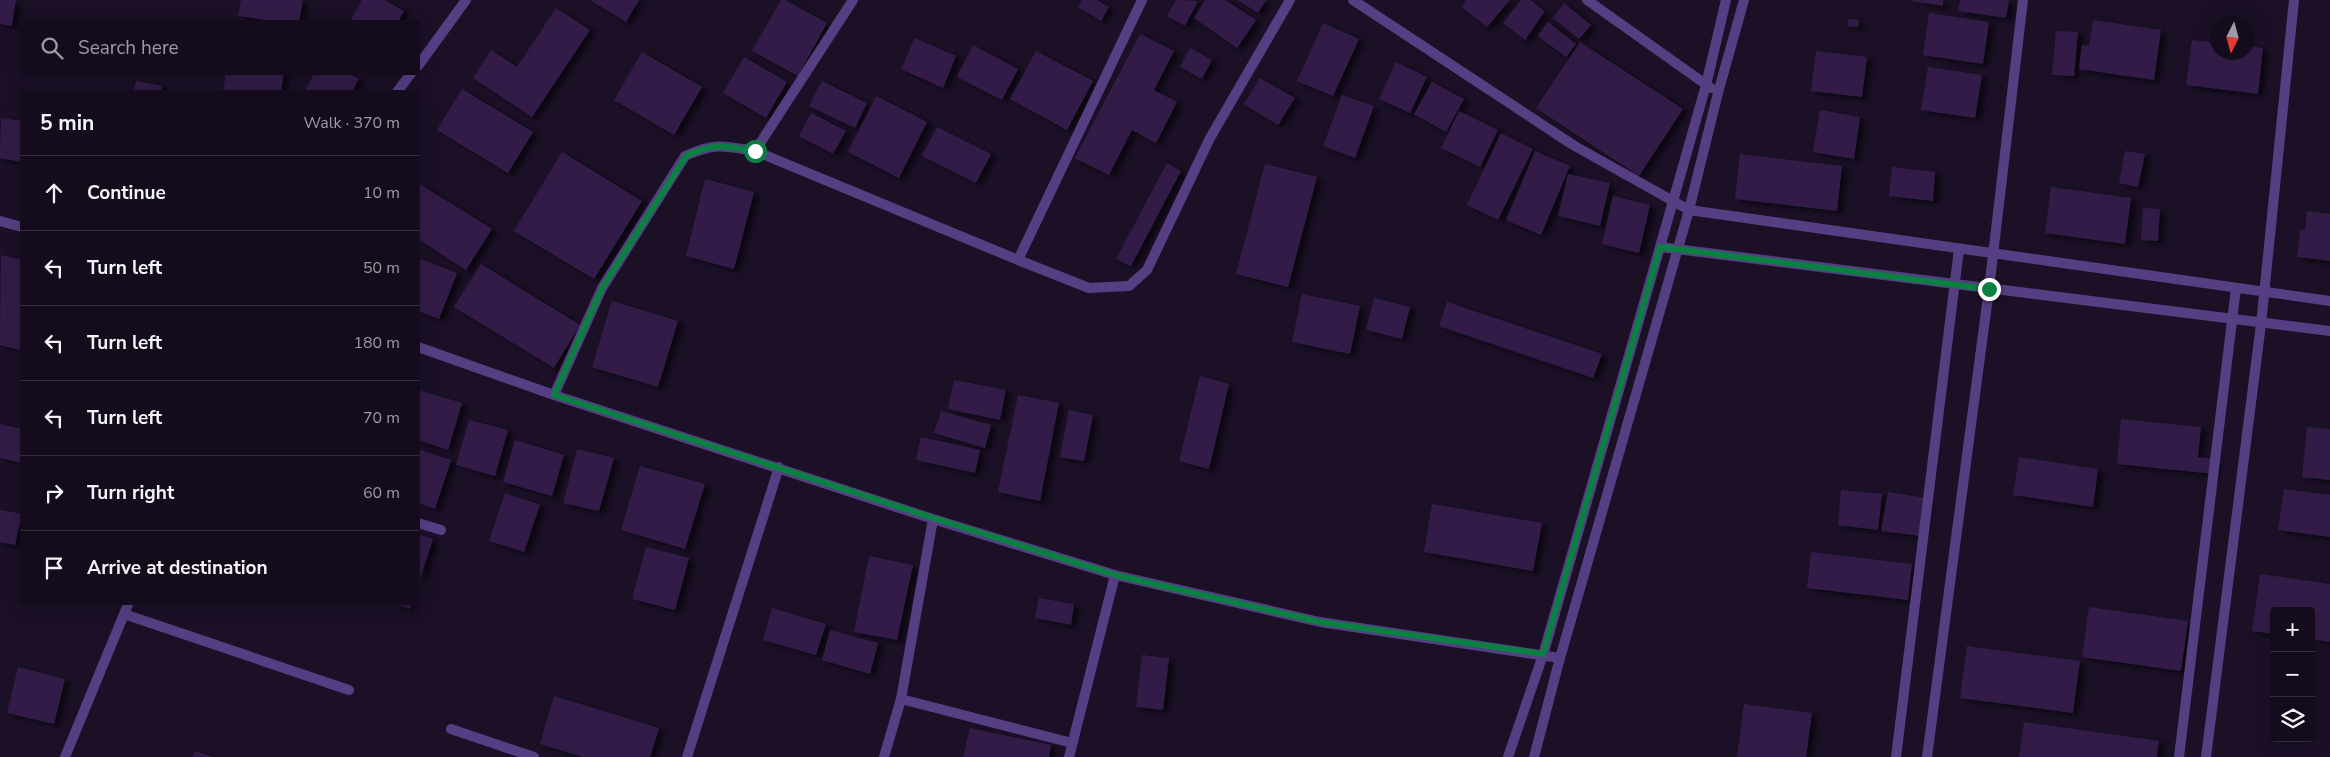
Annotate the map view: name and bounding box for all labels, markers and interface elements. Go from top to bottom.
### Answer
north arrow [2210,15,2255,60]
search box [20,20,420,75]
icon: search [38,34,66,62]
text: Search here [78,35,179,61]
text: 5 min [40,109,94,137]
text: Walk · 370 m [304,112,400,134]
route start [744,140,767,163]
icon: ahead [40,179,68,207]
text: Continue [87,180,166,206]
text: 10 m [363,182,400,204]
icon: left [40,254,68,282]
text: Turn left [87,255,162,281]
text: 50 m [363,257,400,279]
route end [1978,278,2001,301]
icon: left [40,329,68,357]
text: Turn left [87,330,162,356]
text: 180 m [353,332,400,354]
icon: left [40,404,68,432]
text: Turn left [87,405,162,431]
text: 70 m [363,407,400,429]
icon: right [40,479,68,507]
text: Turn right [87,480,174,506]
text: 60 m [363,482,400,504]
icon: arrive [40,554,68,582]
text: Arrive at destination [87,555,268,581]
map controls [2270,607,2315,742]
button: + [2270,607,2315,652]
button: − [2270,652,2315,697]
button: layers [2270,697,2315,742]

